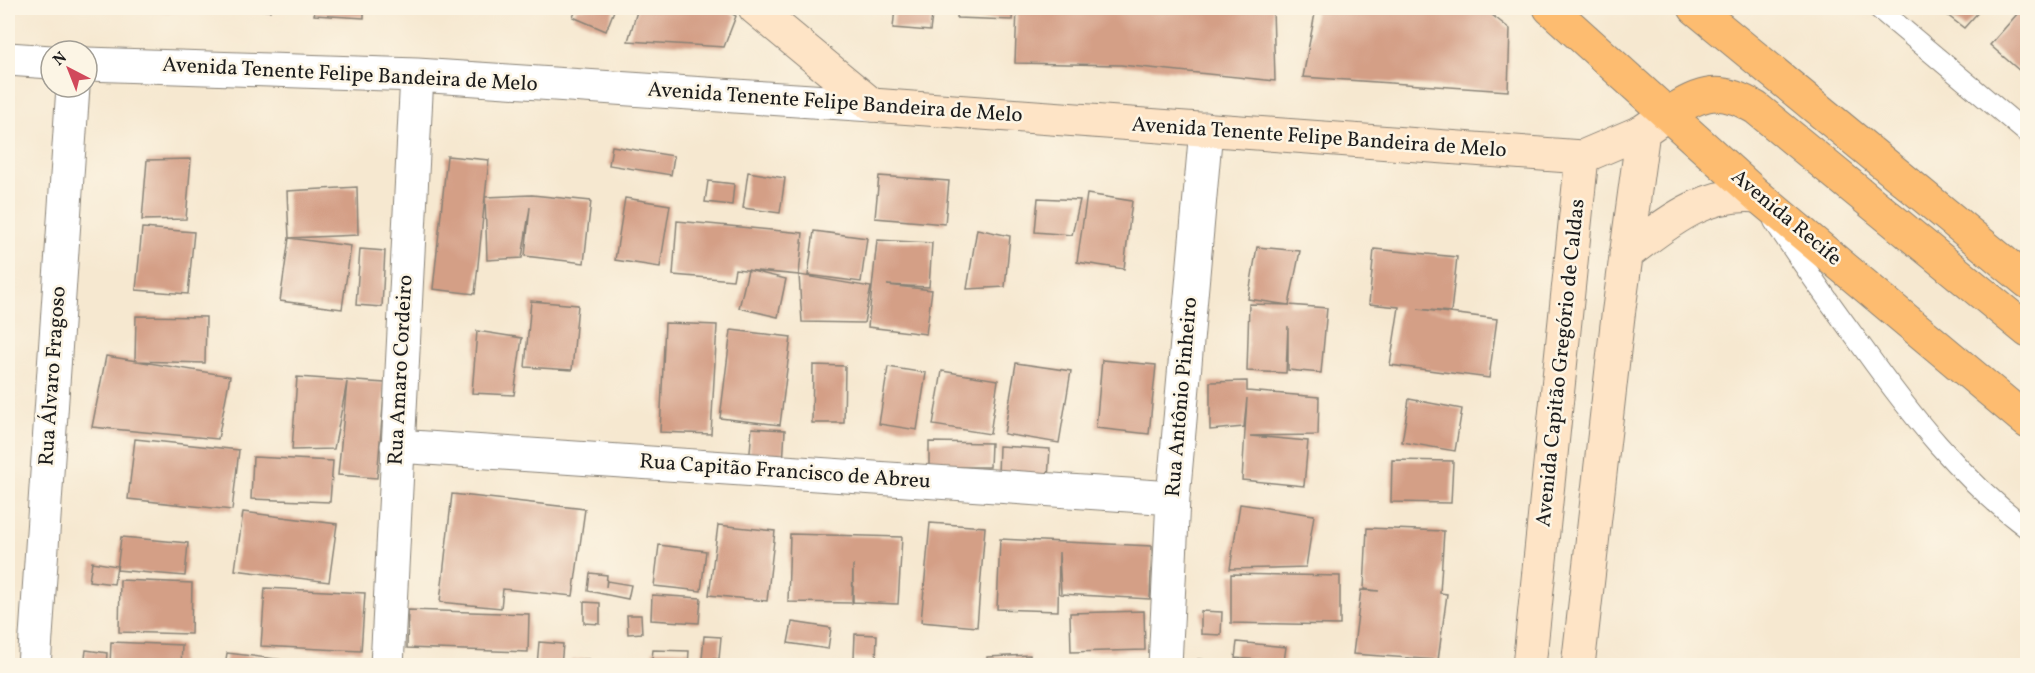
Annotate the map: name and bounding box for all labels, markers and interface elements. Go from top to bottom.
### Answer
north arrow [39,39,99,99]
text: N [49,47,72,71]
street label: Avenida Tenente Felipe Bandeira de Melo [162,51,538,99]
street label: Avenida Tenente Felipe Bandeira de Melo [647,75,1023,131]
street label: Avenida Tenente Felipe Bandeira de Melo [1131,110,1507,166]
street label: Avenida Recife [1724,163,1848,273]
street label: Avenida Capitão Gregório de Caldas [1529,198,1593,528]
street label: Rua Amaro Cordeiro [382,274,420,466]
street label: Rua Álvaro Fragoso [32,285,74,467]
street label: Rua Antônio Pinheiro [1159,296,1205,498]
street label: Rua Capitão Francisco de Abreu [638,447,932,497]

